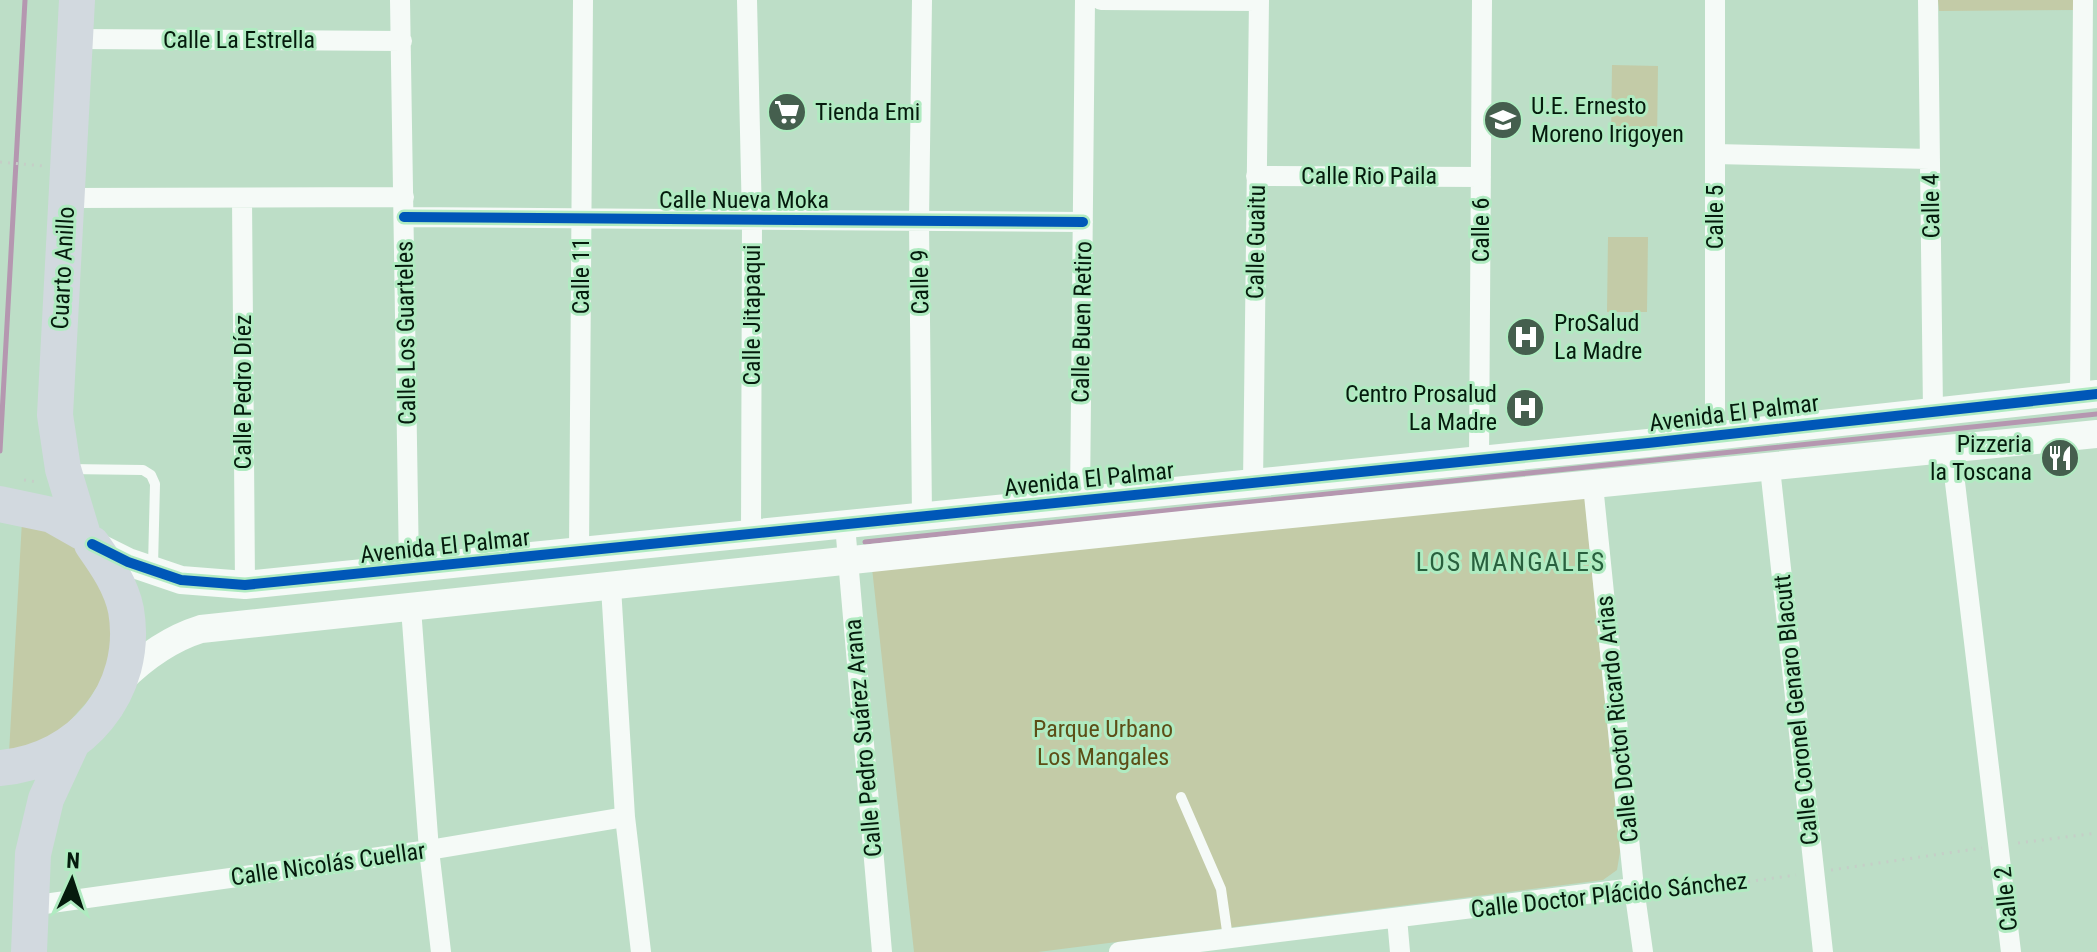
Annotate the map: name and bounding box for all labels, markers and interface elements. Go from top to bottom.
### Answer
street label: Calle La Estrella [163,26,315,54]
supermarket icon: Tienda Emi [766,91,808,133]
place label: U.E. Ernesto Moreno Irigoyen [1531,92,1684,148]
place label: Tienda Emi [815,98,920,126]
school or university icon: U.E. Ernesto Moreno Irigoyen [1482,99,1524,141]
street label: Calle Rio Paila [1301,162,1437,190]
street label: Calle 4 [1916,173,1946,239]
street label: Calle Guaitu [1241,185,1271,299]
street label: Calle 5 [1701,185,1729,249]
street label: Calle Nueva Moka [659,186,829,214]
street label: Calle 6 [1467,198,1495,262]
street label: Cuarto Anillo [46,206,80,330]
street label: Calle 11 [567,238,595,314]
street label: Calle Los Guarteles [390,241,422,425]
street label: Calle Buen Retiro [1067,241,1097,403]
street label: Calle Jitapaqui [738,244,766,386]
street label: Calle 9 [905,249,935,315]
place label: ProSalud La Madre [1554,309,1642,365]
street label: Calle Pedro Díez [229,315,257,469]
hospital icon: ProSalud La Madre [1505,316,1547,358]
place label: Centro Prosalud La Madre [1345,380,1497,436]
hospital icon: Centro Prosalud La Madre [1504,387,1546,429]
street label: Avenida El Palmar [1648,389,1820,437]
place label: Pizzeria la Toscana [1930,430,2032,486]
restaurant icon: Pizzeria la Toscana [2039,437,2081,479]
street label: Avenida El Palmar [1003,456,1175,502]
street label: Avenida El Palmar [359,523,531,569]
district label: LOS MANGALES [1416,547,1606,577]
street label: Calle Coronel Genaro Blacutt [1768,573,1824,847]
street label: Calle Doctor Ricardo Arias [1590,594,1644,844]
street label: Calle Pedro Suárez Arana [839,618,887,858]
park label: Parque Urbano Los Mangales [1033,715,1173,771]
street label: Calle Nicolás Cuellar [229,836,427,892]
north arrow [32,840,112,920]
text: N [66,848,80,873]
street label: Calle 2 [1989,865,2023,933]
street label: Calle Doctor Plácido Sánchez [1469,867,1749,923]

